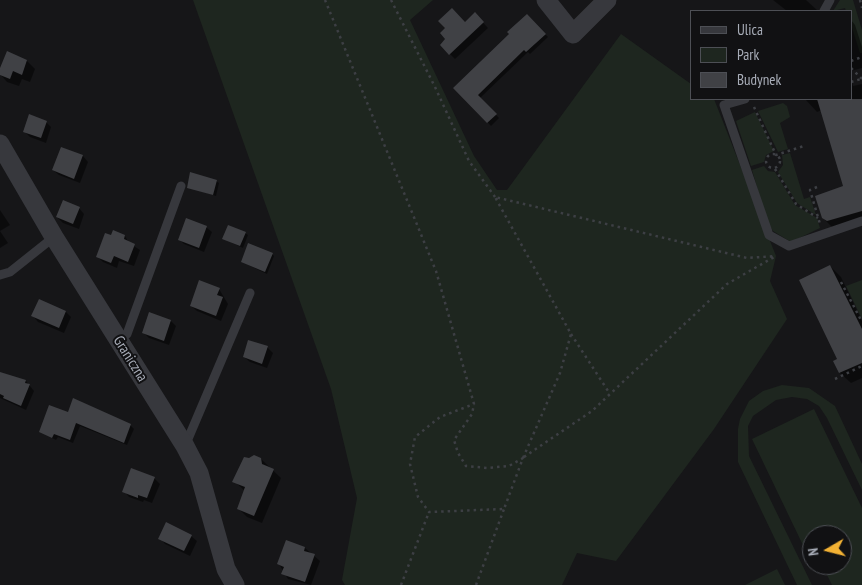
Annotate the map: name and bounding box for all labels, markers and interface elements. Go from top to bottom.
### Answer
legend [690,10,852,100]
text: Ulica [737,20,763,39]
text: Park [737,45,759,64]
text: Budynek [737,70,781,89]
street label: Graniczna [109,333,151,385]
north arrow [802,525,852,575]
text: N [804,547,823,557]

